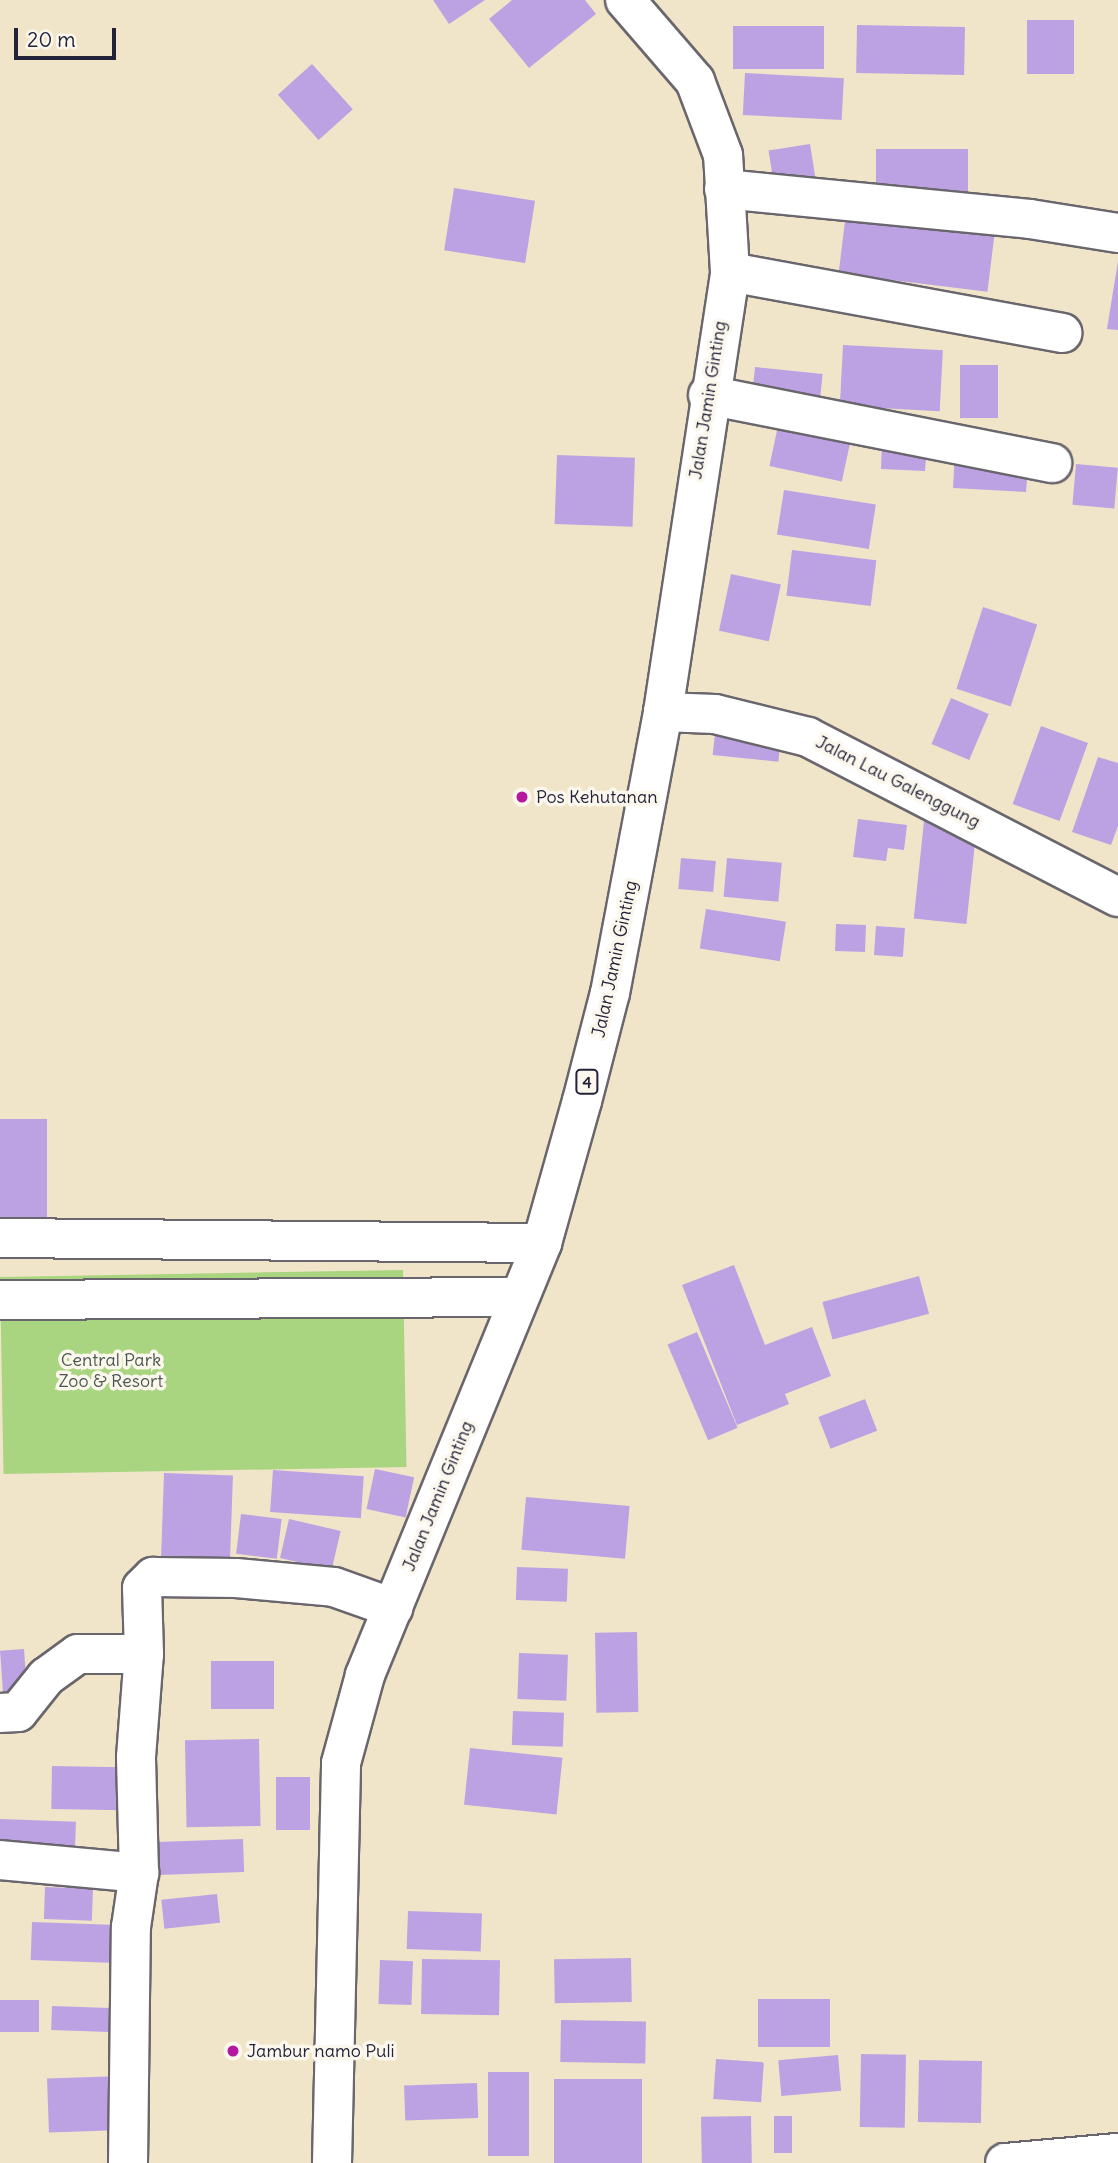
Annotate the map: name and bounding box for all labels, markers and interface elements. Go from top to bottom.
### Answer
scale bar [18,14,119,58]
text: 20 m [27,26,76,53]
street label: Jalan Jamin Ginting [685,319,731,481]
street label: Jalan Lau Galenggung [812,731,984,833]
place label: Pos Kehutanan [536,786,658,808]
marker: Pos Kehutanan [514,789,530,805]
street label: Jalan Jamin Ginting [588,878,642,1040]
road number: 4 [575,1070,599,1094]
park label: Central Park Zoo & Resort [59,1350,163,1392]
street label: Jalan Jamin Ginting [398,1418,478,1574]
place label: Jambur namo Puli [247,2040,395,2062]
marker: Jambur namo Puli [225,2043,241,2059]

